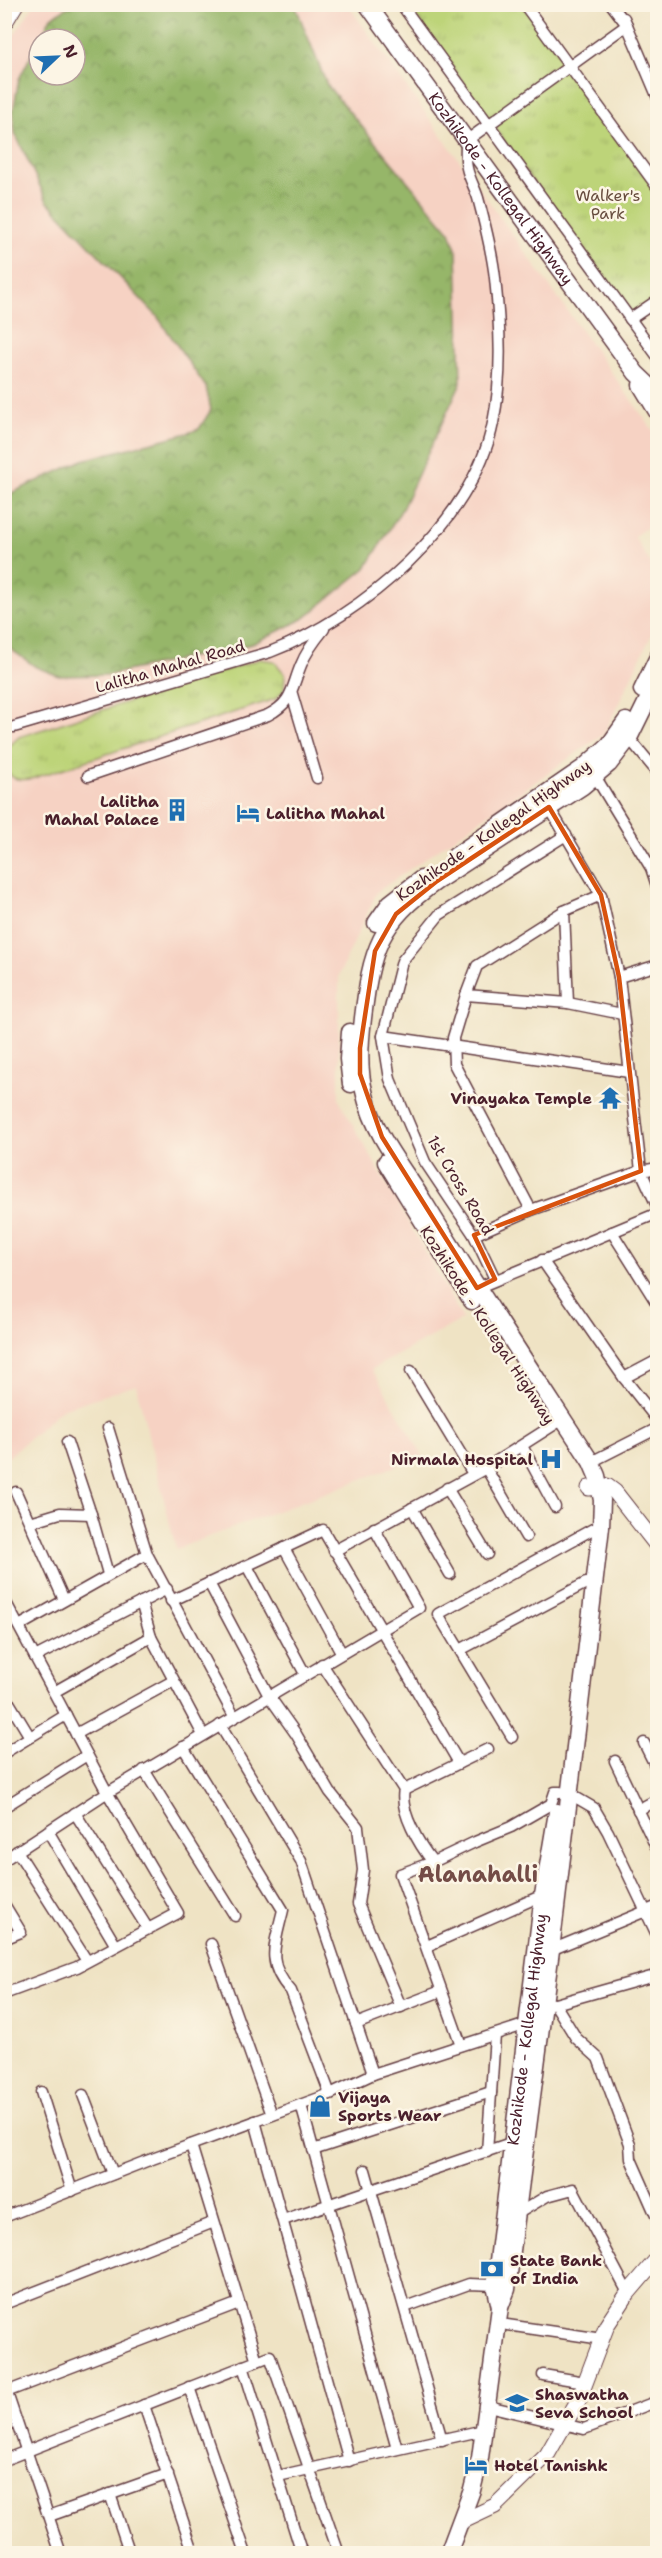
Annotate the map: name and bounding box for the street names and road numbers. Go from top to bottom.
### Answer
street label: Kozhikode - Kollegal Highway [424,88,578,289]
street label: Lalitha Mahal Road [93,635,247,698]
street label: Kozhikode - Kollegal Highway [392,755,595,906]
street label: 1st Cross Road [423,1132,499,1239]
street label: Kozhikode - Kollegal Highway [415,1222,560,1429]
street label: Kozhikode - Kollegal Highway [502,1912,552,2147]

